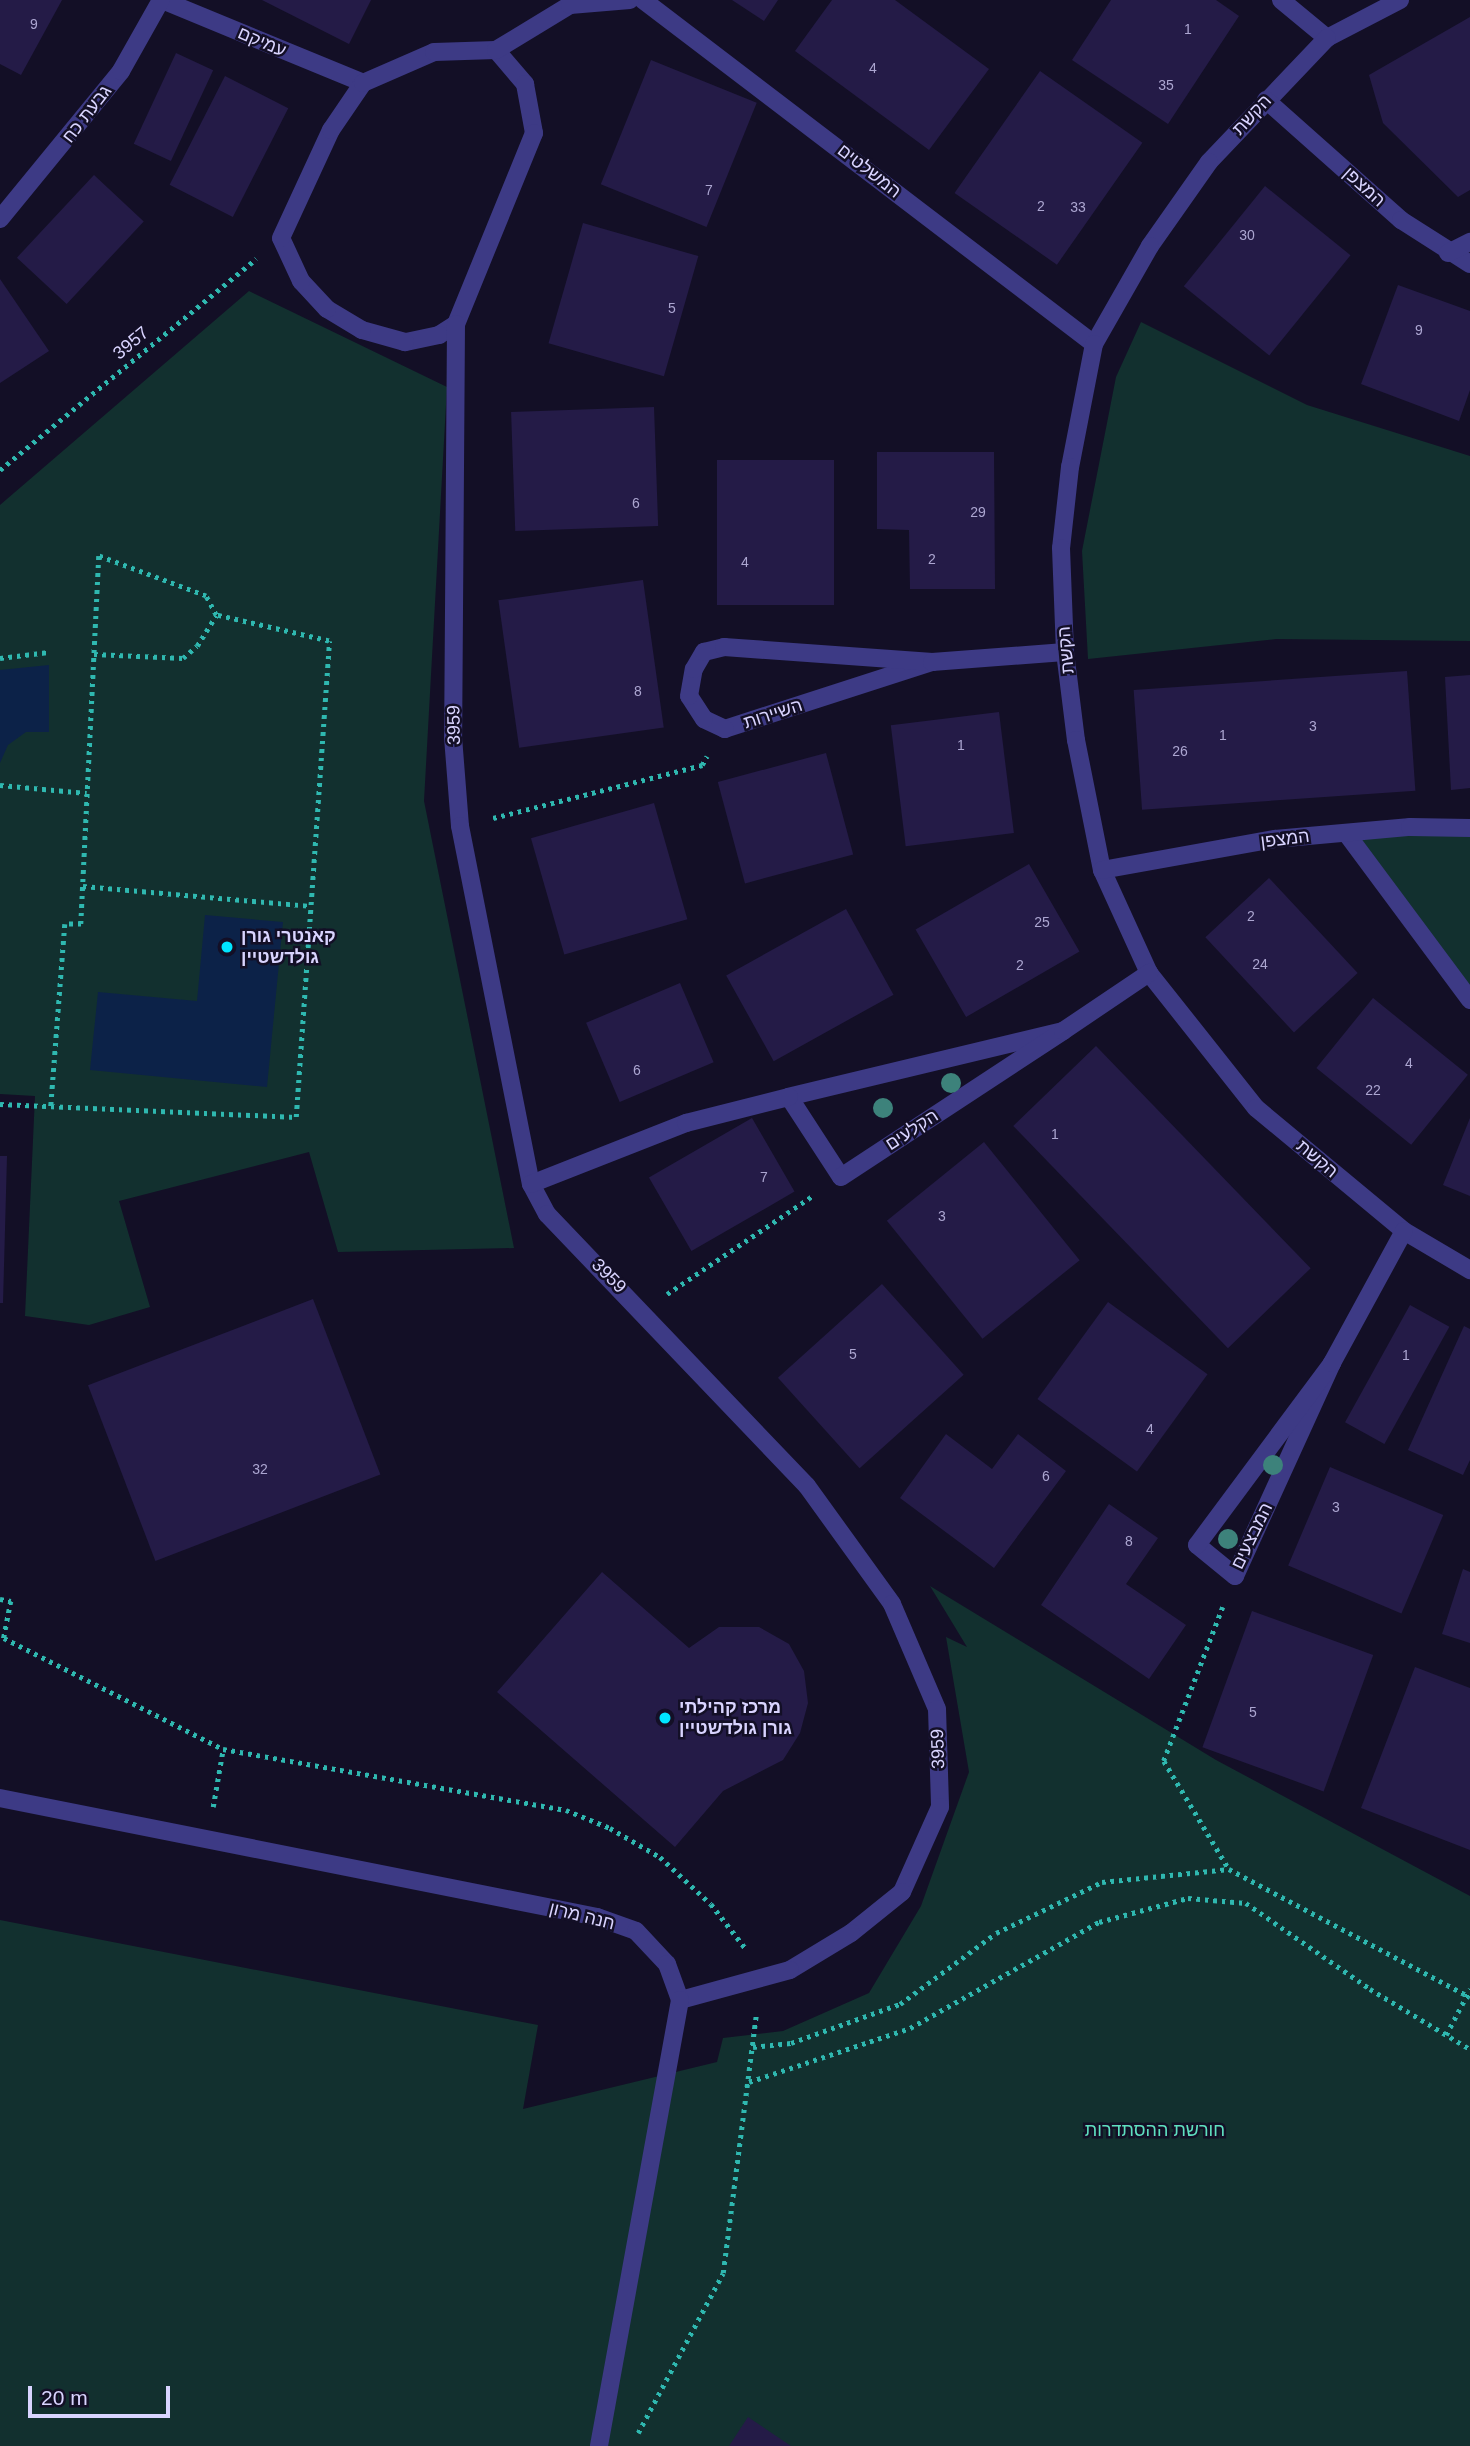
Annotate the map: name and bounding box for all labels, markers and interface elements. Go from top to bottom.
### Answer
house number: 9 [30,16,38,32]
house number: 1 [1184,21,1192,37]
street label: עמיקם [235,22,289,62]
house number: 4 [869,60,877,76]
house number: 35 [1158,77,1174,93]
street label: גבעת כח [58,81,116,147]
street label: הקשת [1228,90,1276,140]
street label: המשלטים [833,140,905,202]
street label: המצפן [1338,163,1390,211]
house number: 7 [705,182,713,198]
house number: 2 [1037,198,1045,214]
house number: 33 [1070,199,1086,215]
house number: 30 [1239,227,1255,243]
house number: 5 [668,300,676,316]
street label: 3957 [109,322,153,364]
house number: 9 [1415,322,1423,338]
house number: 6 [632,495,640,511]
house number: 29 [970,504,986,520]
house number: 2 [928,551,936,567]
house number: 4 [741,554,749,570]
street label: הקשת [1053,625,1079,675]
house number: 8 [634,683,642,699]
street label: השיירות [741,694,805,734]
street label: 3959 [443,705,465,745]
house number: 3 [1309,718,1317,734]
house number: 1 [1219,727,1227,743]
house number: 1 [957,737,965,753]
house number: 26 [1172,743,1188,759]
street label: המצפן [1259,825,1311,853]
house number: 2 [1247,908,1255,924]
house number: 25 [1034,914,1050,930]
place label: קאנטרי גורן גולדשטיין [241,926,336,968]
marker: קאנטרי גורן גולדשטיין [219,939,235,955]
house number: 24 [1252,956,1268,972]
house number: 2 [1016,957,1024,973]
house number: 4 [1405,1055,1413,1071]
house number: 6 [633,1062,641,1078]
house number: 22 [1365,1082,1381,1098]
street label: הקלעים [882,1105,942,1155]
house number: 1 [1051,1126,1059,1142]
street label: הקשת [1292,1135,1342,1183]
house number: 7 [760,1169,768,1185]
house number: 3 [938,1208,946,1224]
street label: 3959 [587,1254,631,1298]
house number: 5 [849,1346,857,1362]
house number: 1 [1402,1347,1410,1363]
house number: 4 [1146,1421,1154,1437]
house number: 32 [252,1461,268,1477]
house number: 6 [1042,1468,1050,1484]
street label: המבצעים [1227,1499,1277,1573]
house number: 3 [1332,1499,1340,1515]
house number: 8 [1125,1533,1133,1549]
place label: מרכז קהילתי גורן גולדשטיין [679,1697,792,1740]
house number: 5 [1249,1704,1257,1720]
marker: מרכז קהילתי גורן גולדשטיין [657,1710,673,1726]
street label: 3959 [927,1729,949,1769]
street label: חנה מרון [547,1897,617,1935]
park label: חורשת ההסתדרות [1085,2119,1225,2141]
scale bar [32,2372,173,2416]
text: 20 m [41,2386,88,2409]

